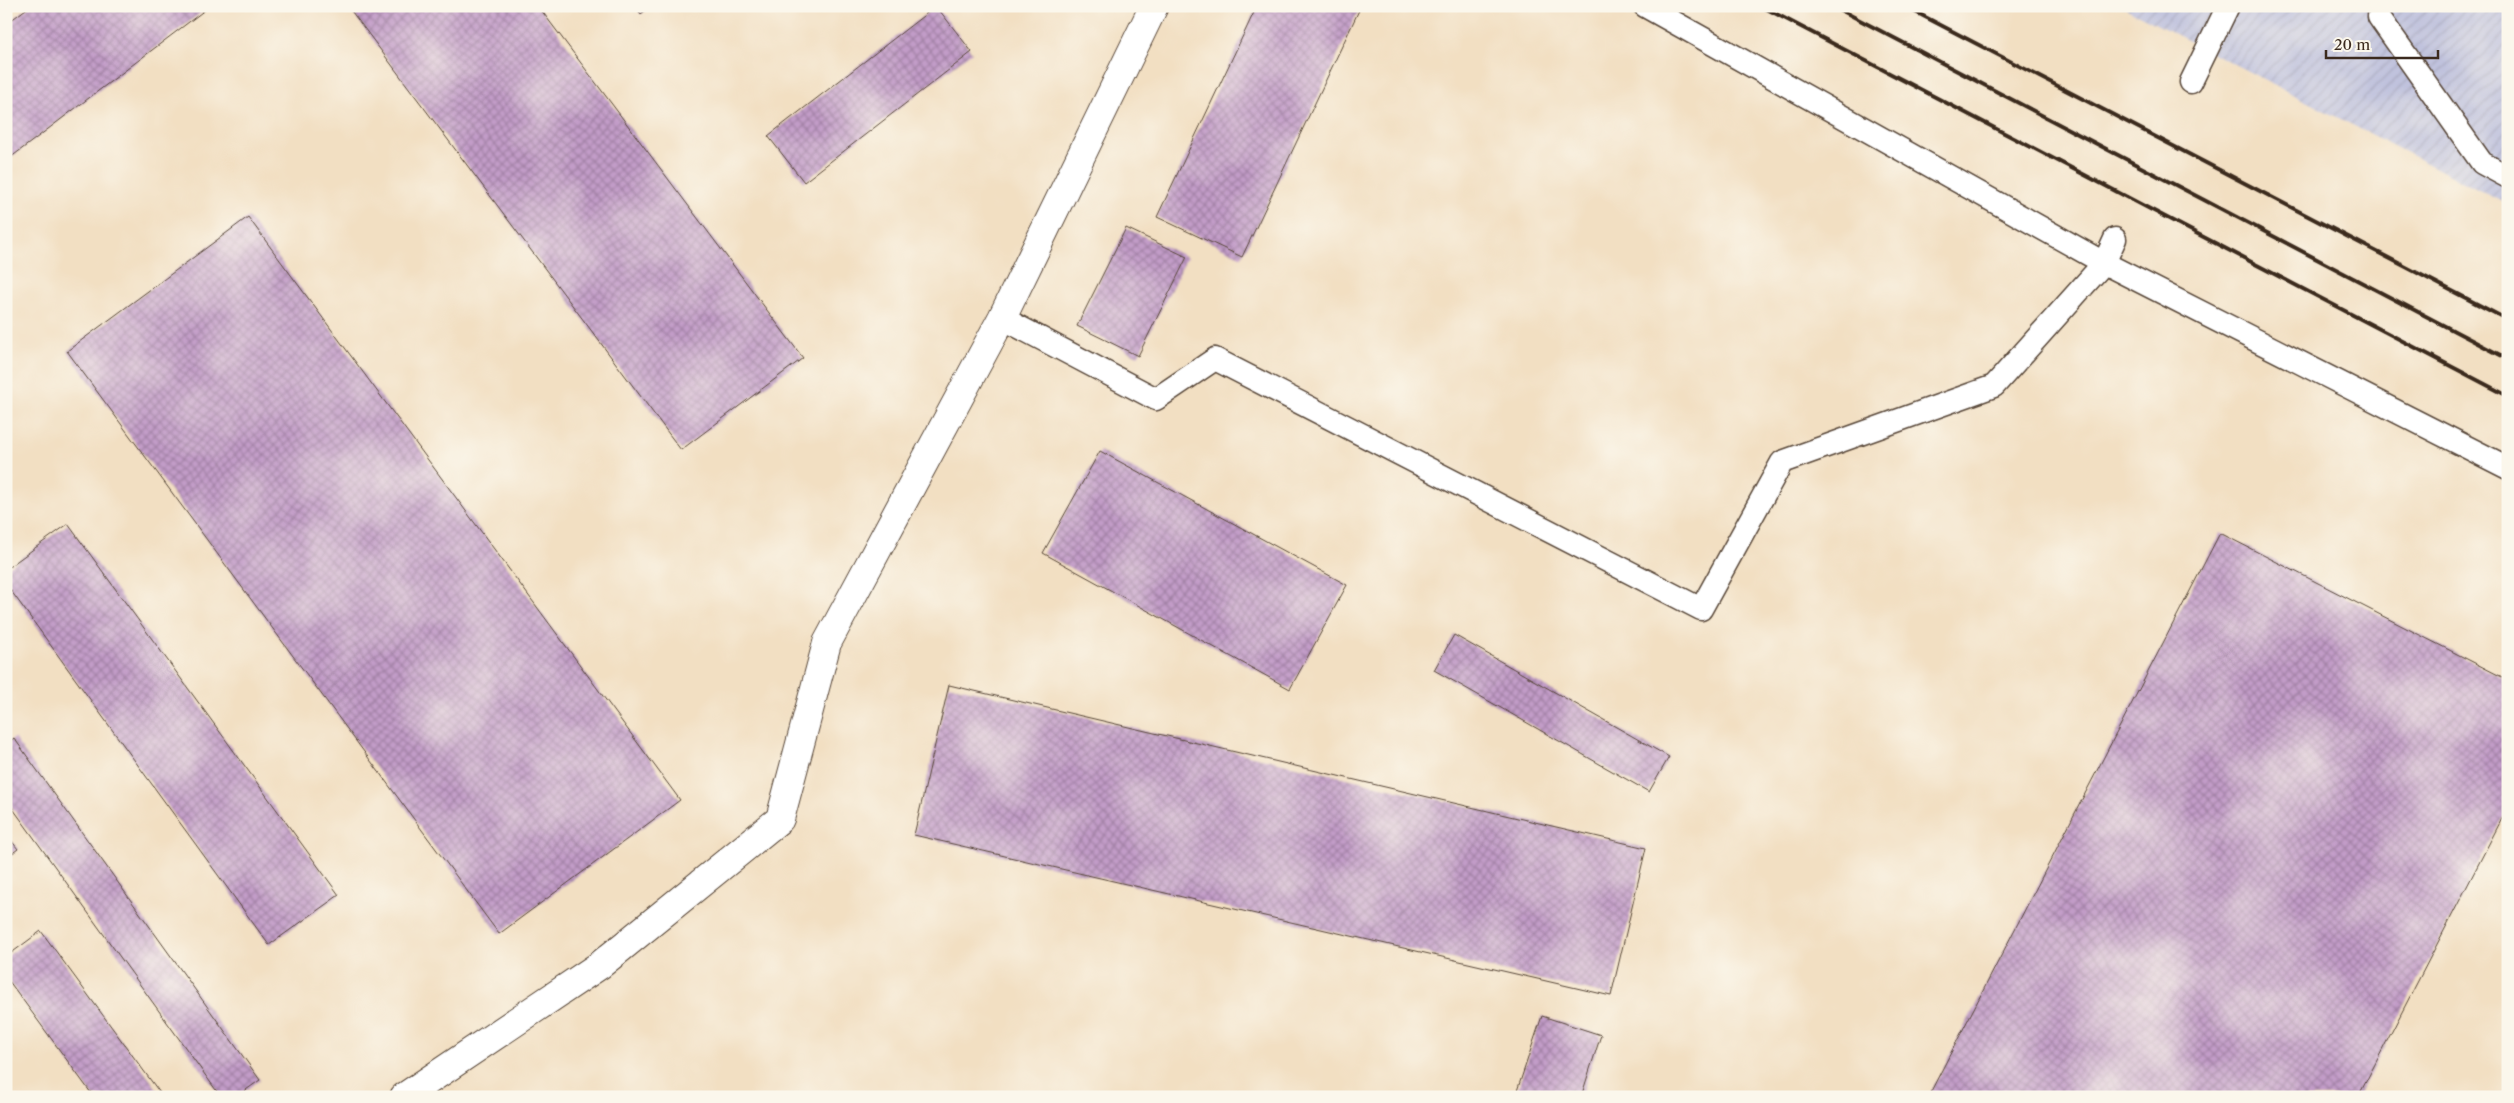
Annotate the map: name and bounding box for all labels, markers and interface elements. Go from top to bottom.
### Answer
scale bar [2326,28,2439,60]
text: 20 m [2334,35,2370,54]

